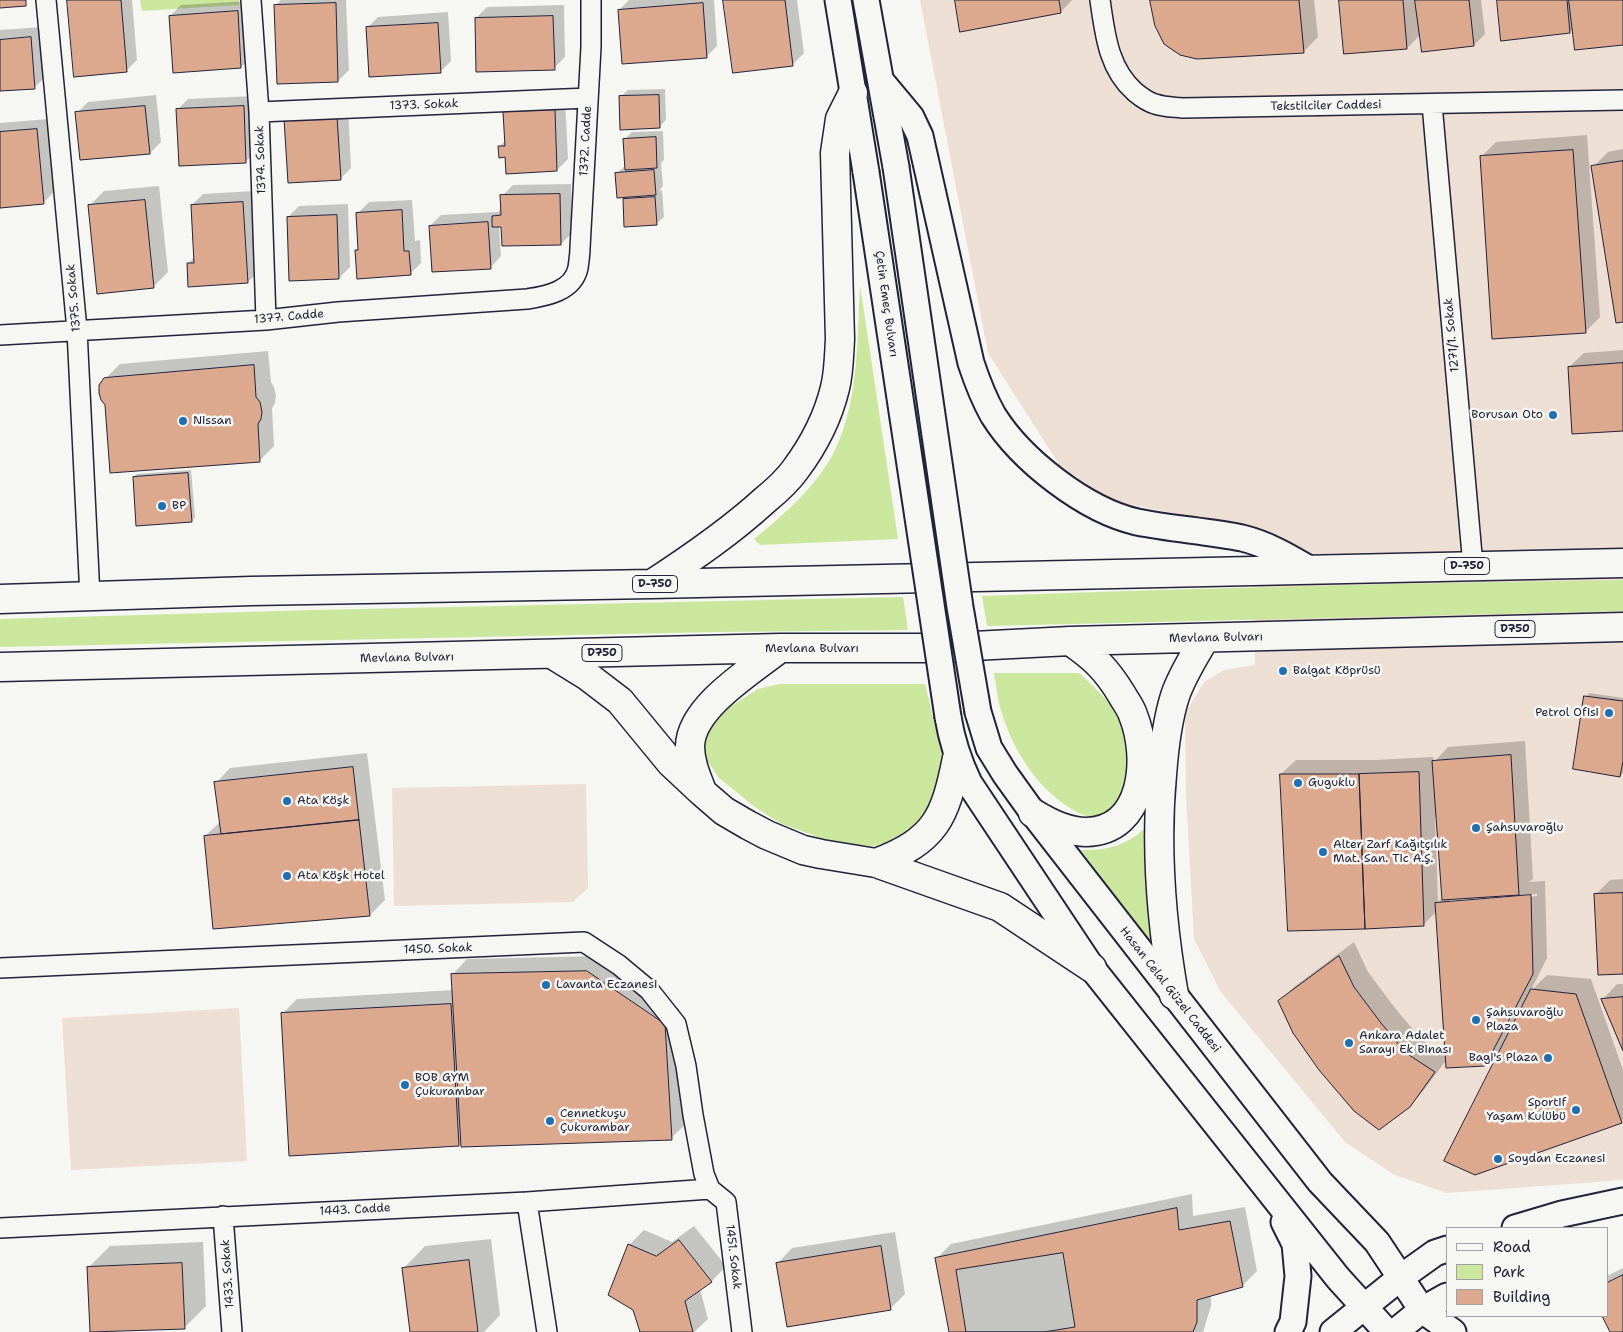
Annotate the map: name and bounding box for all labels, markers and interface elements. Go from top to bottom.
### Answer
street label: 1373. Sokak [389,97,459,113]
street label: Tekstilciler Caddesi [1270,98,1382,114]
street label: 1372. Cadde [577,105,595,177]
street label: 1374. Sokak [253,125,269,195]
street label: Çetin Emeç Bulvarı [871,250,901,358]
street label: 1375. Sokak [64,263,84,333]
street label: 1271/1. Sokak [1442,297,1462,373]
street label: 1377. Cadde [253,307,325,327]
place label: Borusan Oto [1471,408,1543,422]
marker: Borusan Oto [1547,409,1559,421]
place label: Nissan [193,414,232,428]
marker: Nissan [177,415,189,427]
place label: BP [172,499,186,513]
marker: BP [156,500,168,512]
road number: D-750 [1444,558,1490,574]
road number: D-750 [632,576,678,592]
road number: D750 [1495,620,1535,638]
street label: Mevlana Bulvarı [1169,630,1263,646]
street label: Mevlana Bulvarı [765,642,859,656]
road number: D750 [582,644,622,661]
street label: Mevlana Bulvarı [360,650,454,666]
place label: Balgat Köprüsü [1293,664,1381,678]
marker: Balgat Köprüsü [1277,665,1289,677]
place label: Petrol Ofisi [1535,706,1599,720]
marker: Petrol Ofisi [1603,707,1615,719]
place label: Guguklu [1308,776,1355,790]
marker: Guguklu [1292,777,1304,789]
place label: Ata Köşk [297,794,349,808]
marker: Ata Köşk [281,795,293,807]
place label: Şahsuvaroğlu [1486,821,1563,835]
marker: Şahsuvaroğlu [1470,822,1482,834]
place label: Alter Zarf Kağıtçılık Mat. San. Tic A.Ş. [1333,838,1447,866]
marker: Alter Zarf Kağıtçılık Mat. San. Tic A.Ş. [1317,846,1329,858]
place label: Ata Köşk Hotel [297,869,384,883]
marker: Ata Köşk Hotel [281,870,293,882]
street label: Hasan Celal Güzel Caddesi [1116,924,1224,1056]
street label: 1450. Sokak [403,941,473,957]
place label: Lavanta Eczanesi [556,978,657,992]
marker: Lavanta Eczanesi [540,979,552,991]
place label: Şahsuvaroğlu Plaza [1486,1006,1563,1034]
marker: Şahsuvaroğlu Plaza [1470,1014,1482,1026]
place label: Ankara Adalet Sarayı Ek Binası [1359,1029,1452,1057]
marker: Ankara Adalet Sarayı Ek Binası [1343,1037,1355,1049]
place label: Bagi's Plaza [1469,1051,1538,1065]
marker: Bagi's Plaza [1542,1052,1554,1064]
place label: BOB GYM Çukurambar [415,1071,485,1099]
marker: BOB GYM Çukurambar [399,1079,411,1091]
place label: Sportif Yaşam Kulübü [1487,1096,1566,1124]
marker: Sportif Yaşam Kulübü [1570,1104,1582,1116]
place label: Cennetkuşu Çukurambar [560,1107,630,1135]
marker: Cennetkuşu Çukurambar [544,1115,556,1127]
place label: Soydan Eczanesi [1508,1152,1606,1166]
marker: Soydan Eczanesi [1492,1153,1504,1165]
street label: 1443. Cadde [319,1201,391,1219]
street label: 1451. Sokak [722,1224,744,1290]
legend [1446,1227,1608,1317]
text: Road [1493,1237,1531,1257]
street label: 1433. Sokak [218,1239,238,1309]
text: Park [1493,1262,1525,1282]
text: Building [1493,1287,1550,1307]

